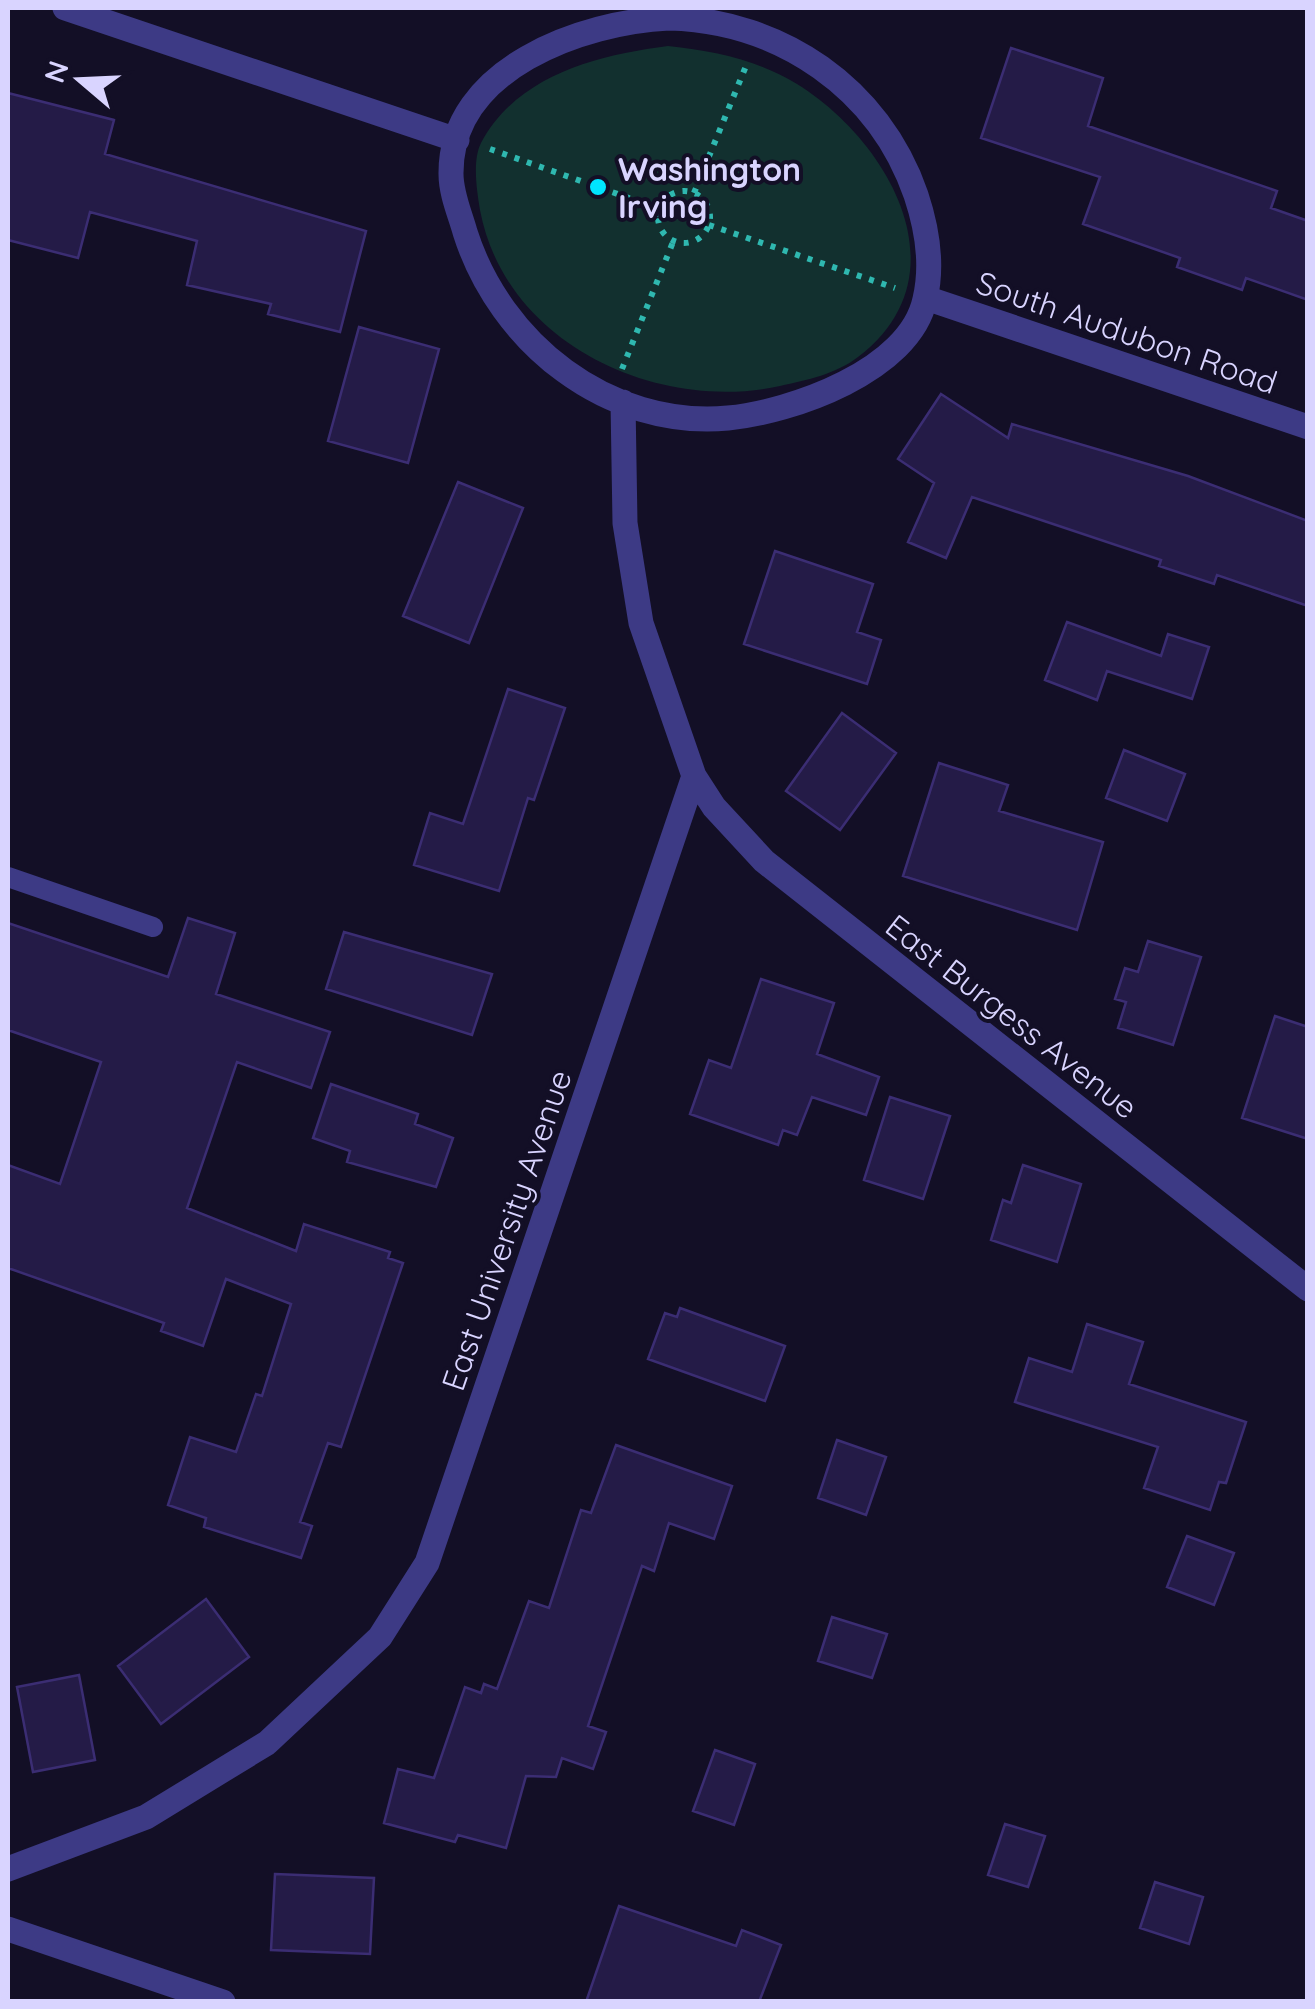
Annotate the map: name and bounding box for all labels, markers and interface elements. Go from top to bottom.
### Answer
north arrow [30,30,130,130]
text: N [36,56,76,87]
place label: Washington Irving [618,149,801,226]
marker: Washington Irving [587,176,609,198]
street label: South Audubon Road [971,262,1283,402]
street label: East Burgess Avenue [878,905,1146,1127]
street label: East University Avenue [432,1064,580,1396]

